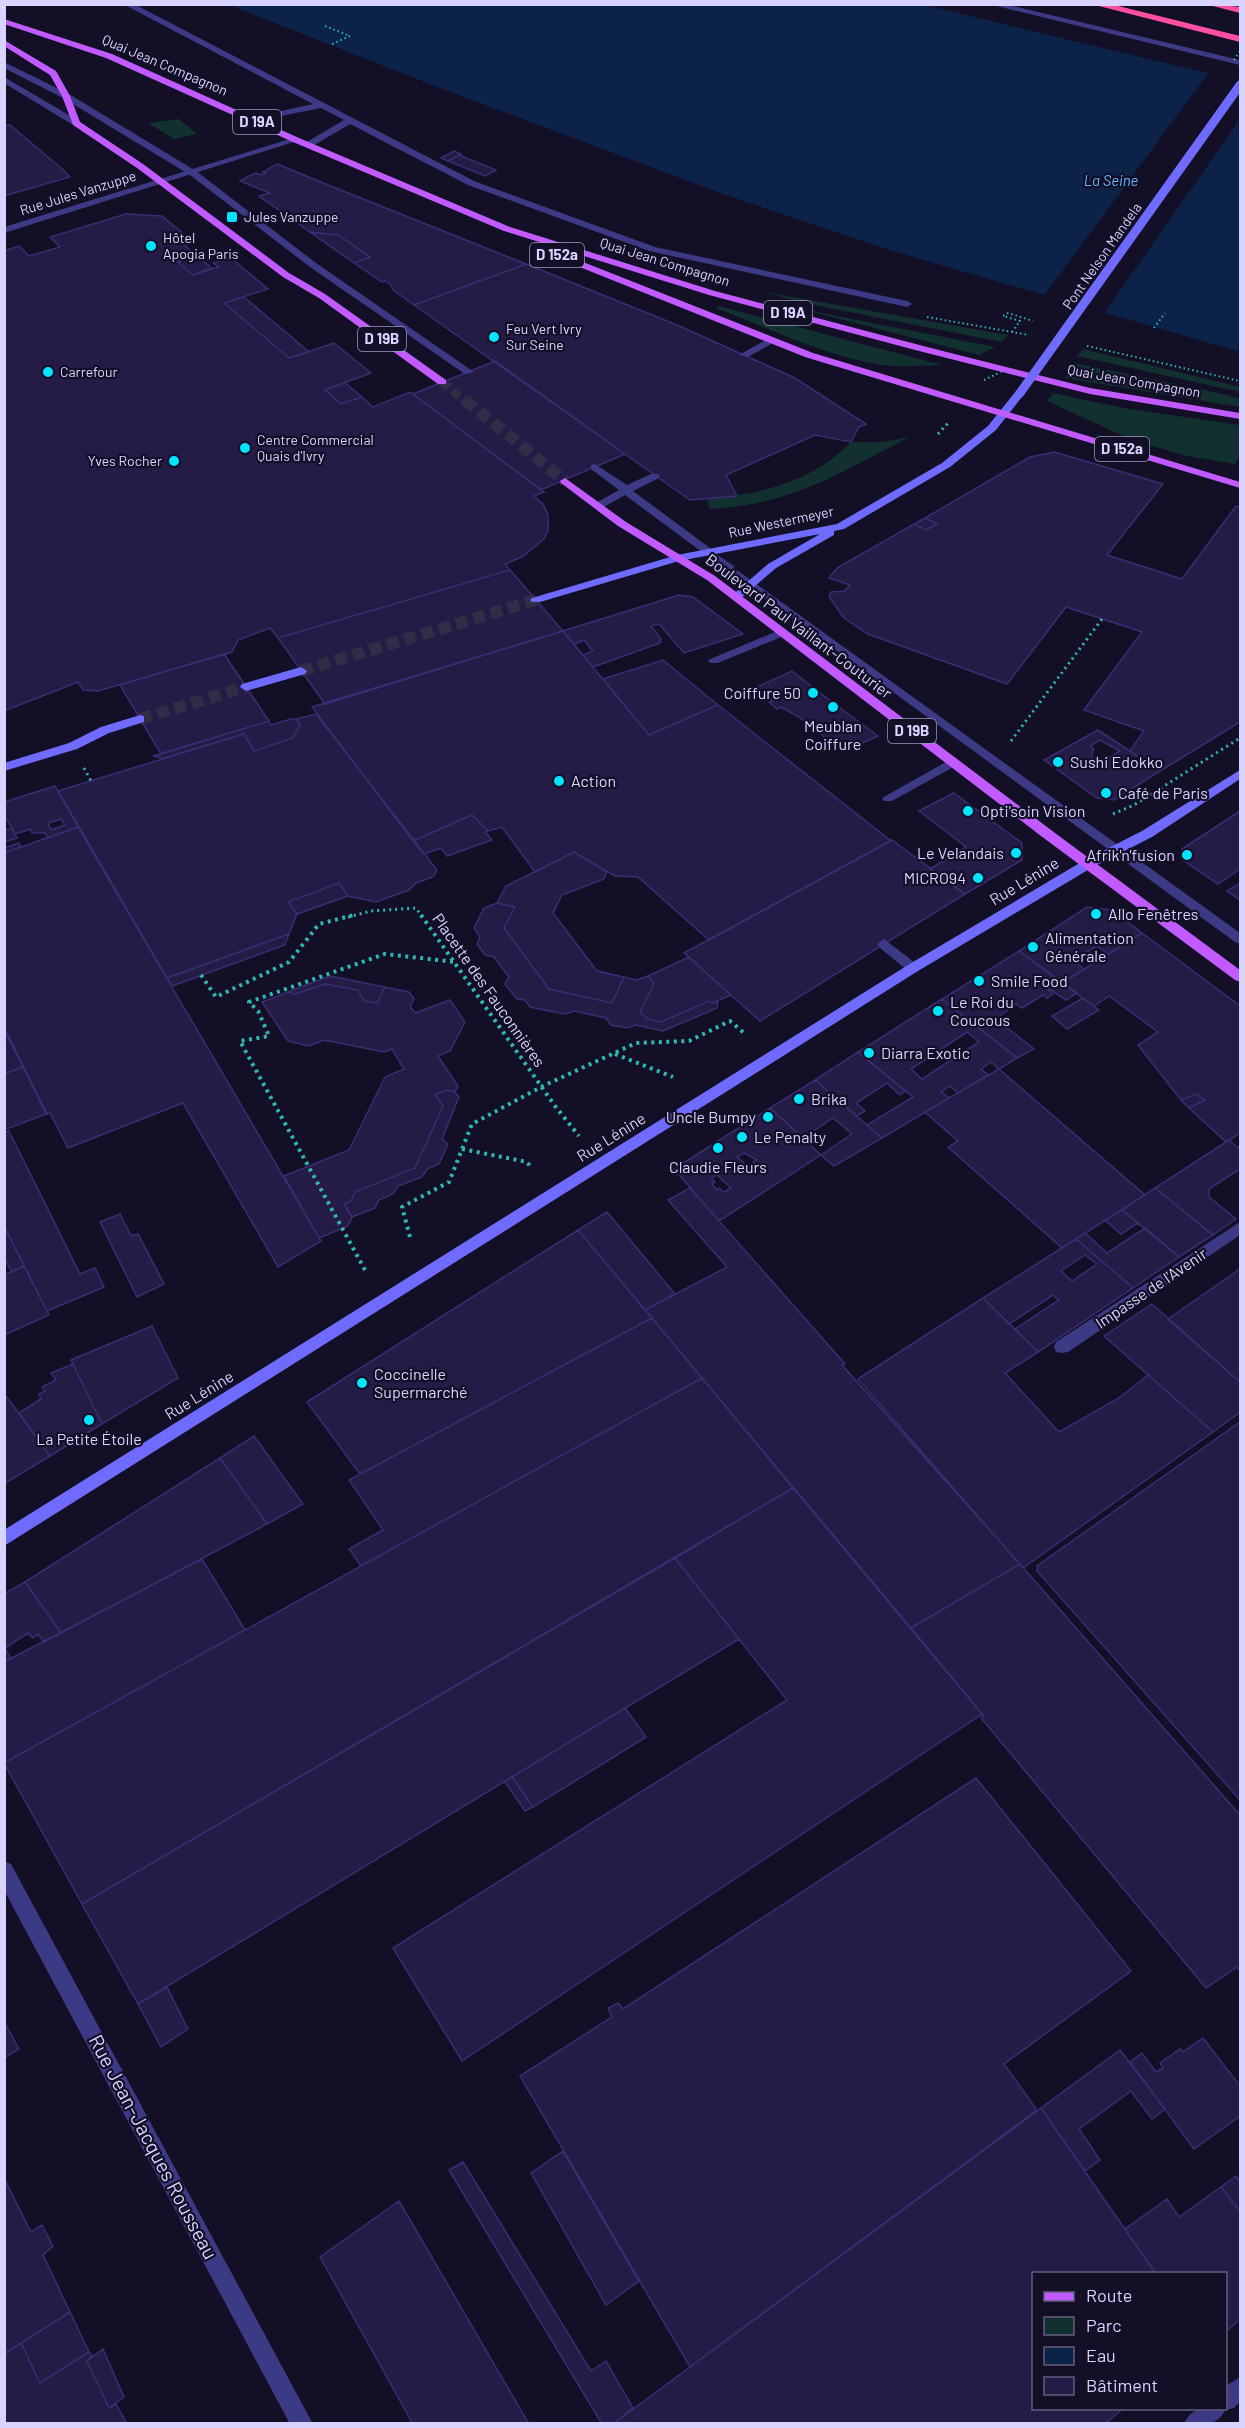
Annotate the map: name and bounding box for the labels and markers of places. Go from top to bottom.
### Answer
place label: Jules Vanzuppe [244,208,339,225]
marker: Jules Vanzuppe [225,210,239,224]
place label: Hôtel Apogia Paris [163,229,239,262]
marker: Hôtel Apogia Paris [144,239,158,253]
place label: Feu Vert Ivry Sur Seine [506,320,582,353]
marker: Feu Vert Ivry Sur Seine [487,330,501,344]
place label: Carrefour [60,363,118,380]
marker: Carrefour [41,365,55,379]
place label: Centre Commercial Quais d'Ivry [257,431,374,464]
marker: Centre Commercial Quais d'Ivry [238,441,252,455]
place label: Yves Rocher [88,452,162,469]
marker: Yves Rocher [167,454,181,468]
place label: Coiffure 50 [724,683,801,702]
marker: Coiffure 50 [806,686,820,700]
marker: Meublan Coiffure [826,700,840,714]
place label: Meublan Coiffure [804,716,862,753]
place label: Sushi Edokko [1070,752,1163,771]
marker: Sushi Edokko [1051,755,1065,769]
place label: Action [571,771,616,790]
marker: Action [552,774,566,788]
place label: Café de Paris [1118,783,1208,802]
marker: Café de Paris [1099,786,1113,800]
place label: Opti'soin Vision [980,801,1085,820]
marker: Opti'soin Vision [961,804,975,818]
place label: Le Velandais [917,843,1004,862]
place label: Afrik'n'fusion [1086,845,1175,864]
marker: Le Velandais [1009,846,1023,860]
marker: Afrik'n'fusion [1180,848,1194,862]
place label: MICRO94 [904,868,966,887]
marker: MICRO94 [971,871,985,885]
place label: Allo Fenêtres [1108,904,1199,923]
marker: Allo Fenêtres [1089,907,1103,921]
place label: Alimentation Générale [1045,928,1134,965]
marker: Alimentation Générale [1026,940,1040,954]
place label: Smile Food [991,971,1068,990]
marker: Smile Food [972,974,986,988]
place label: Le Roi du Coucous [950,992,1014,1029]
marker: Le Roi du Coucous [931,1004,945,1018]
place label: Diarra Exotic [881,1043,970,1062]
marker: Diarra Exotic [862,1046,876,1060]
place label: Brika [811,1089,847,1108]
marker: Brika [792,1092,806,1106]
place label: Uncle Bumpy [666,1107,757,1126]
marker: Uncle Bumpy [761,1110,775,1124]
place label: Le Penalty [754,1127,827,1146]
marker: Le Penalty [735,1130,749,1144]
marker: Claudie Fleurs [711,1141,725,1155]
place label: Claudie Fleurs [669,1157,767,1176]
place label: Coccinelle Supermarché [374,1364,468,1401]
marker: Coccinelle Supermarché [355,1376,369,1390]
marker: La Petite Étoile [82,1413,96,1427]
place label: La Petite Étoile [36,1429,142,1448]

